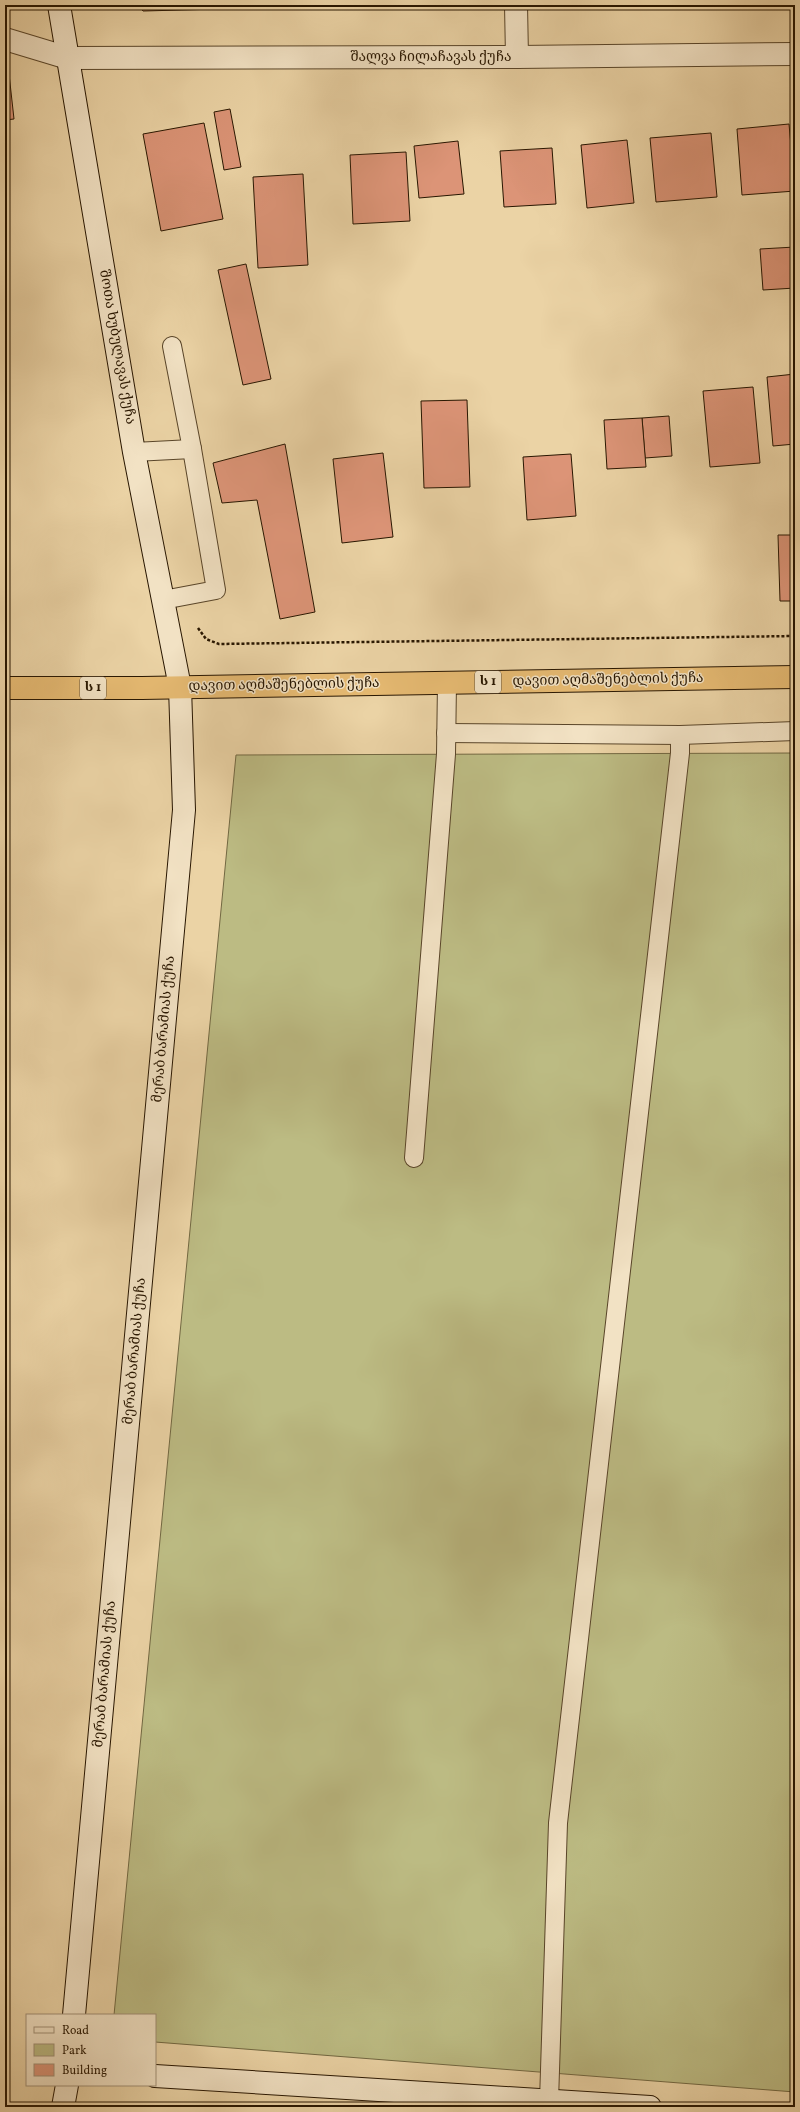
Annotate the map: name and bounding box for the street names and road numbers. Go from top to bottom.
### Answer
street label: შალვა ჩილაჩავას ქუჩა [351,48,511,67]
street label: შოთა ხუბულავას ქუჩა [94,268,140,426]
street label: დავით აღმაშენებლის ქუჩა [512,669,704,691]
road number: ს 1 [475,671,501,693]
street label: დავით აღმაშენებლის ქუჩა [188,674,380,696]
road number: ს 1 [80,677,106,699]
street label: მერაბ ბარამიას ქუჩა [148,955,180,1103]
street label: მერაბ ბარამიას ქუჩა [119,1277,151,1425]
street label: მერაბ ბარამიას ქუჩა [89,1600,121,1748]

